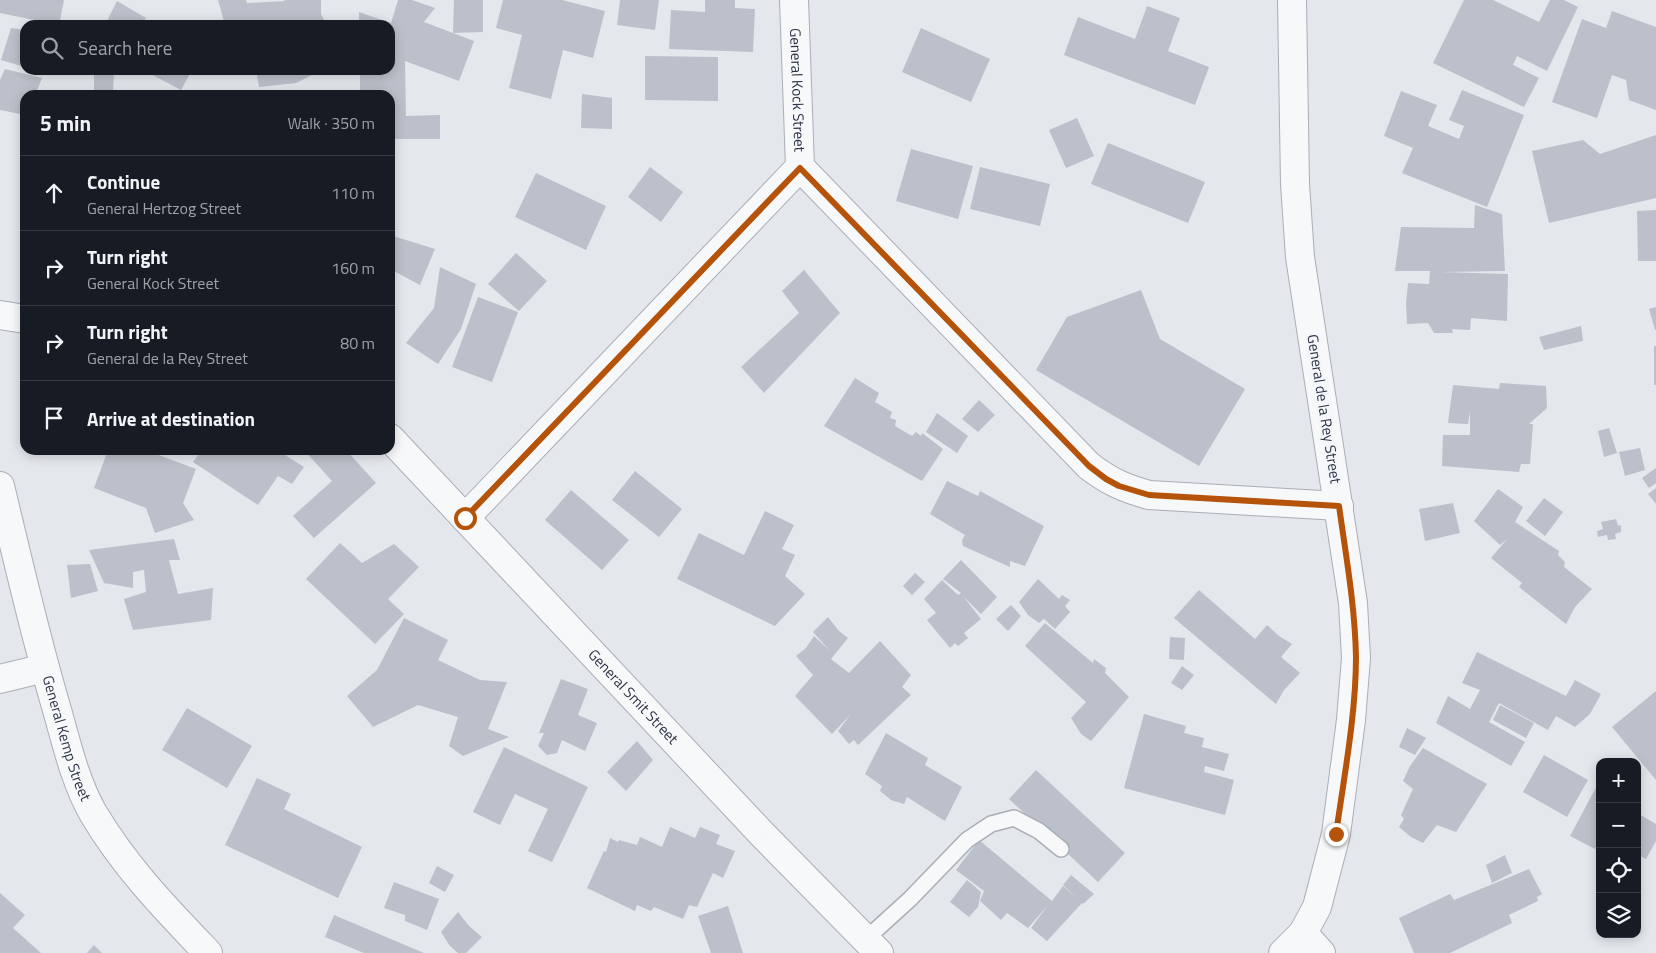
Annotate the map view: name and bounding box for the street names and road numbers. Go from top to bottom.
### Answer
street label: General Kock Street [784,28,811,153]
street label: General de la Rey Street [1301,333,1348,486]
street label: General Smit Street [583,644,684,750]
street label: General Kemp Street [37,673,98,805]

